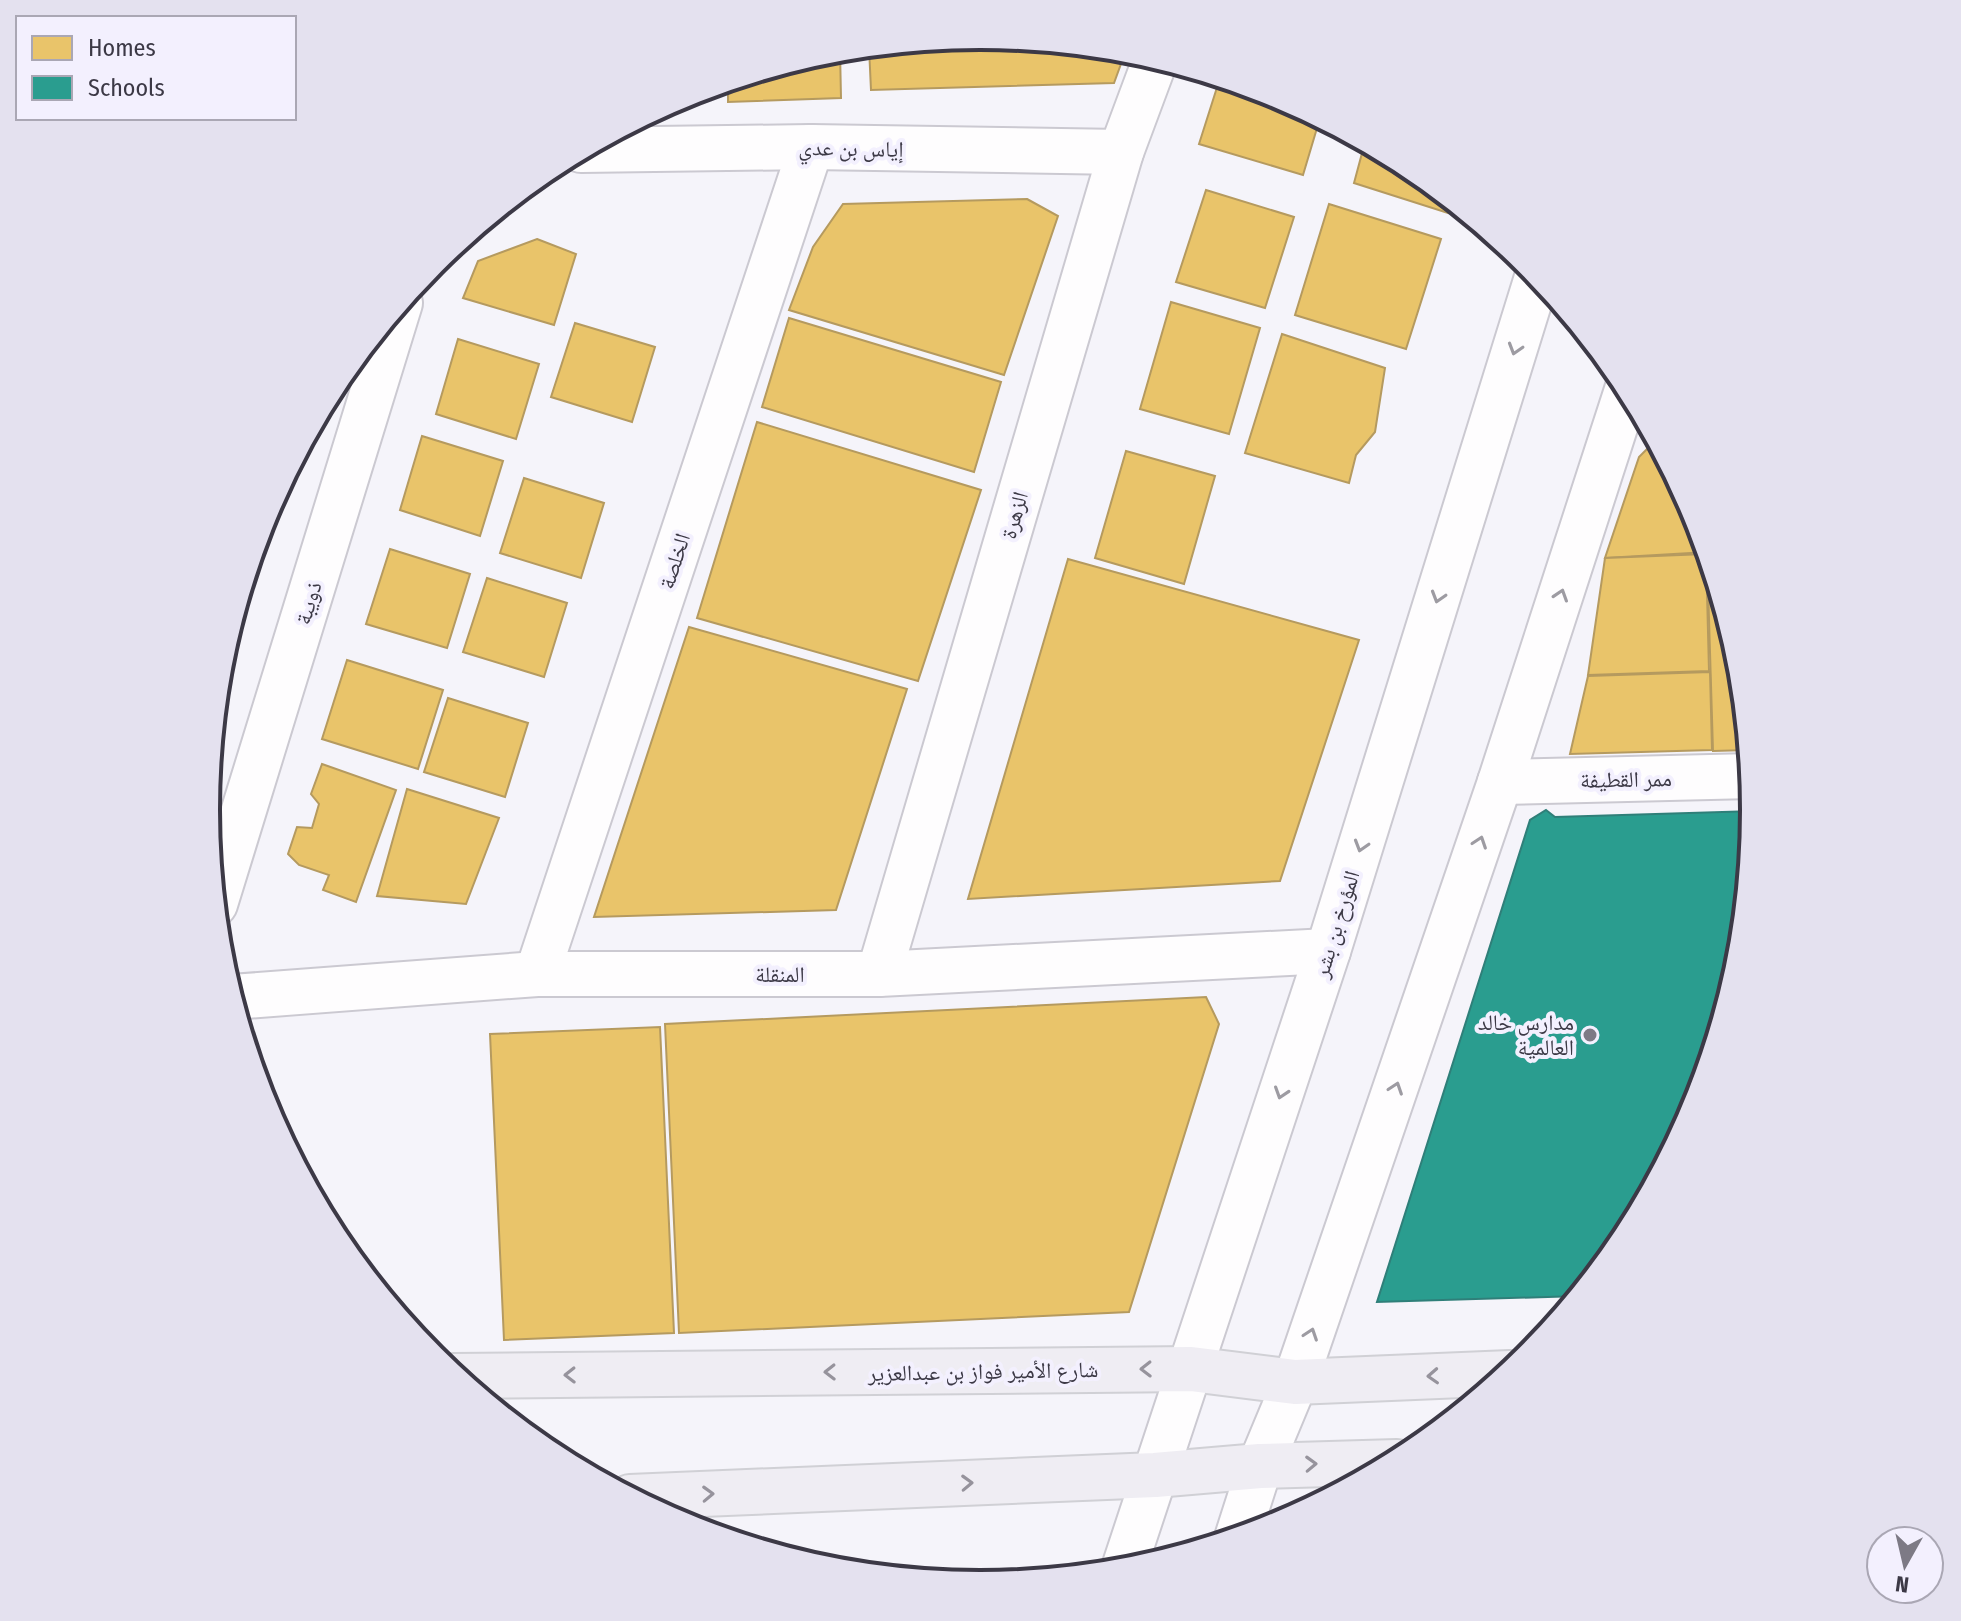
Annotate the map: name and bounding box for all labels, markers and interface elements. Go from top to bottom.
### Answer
legend [16,16,296,120]
text: Homes [88,34,156,62]
text: Schools [88,74,165,102]
street label: إياس بن عدي [798,134,904,167]
one-way arrow [1508,341,1524,355]
street label: الزهرة [995,488,1034,542]
street label: الخلصة [653,530,696,592]
street label: ذويبة [289,578,328,628]
one-way arrow [1552,588,1568,602]
one-way arrow [1431,590,1447,604]
street label: ممر القطيفة [1580,765,1672,794]
one-way arrow [1470,835,1486,849]
one-way arrow [1354,838,1370,852]
street label: المؤرخ بن بشر [1307,867,1366,982]
street label: المنقلة [755,961,805,988]
place label: مدارس خالد العالمية [1478,1009,1574,1061]
marker: مدارس خالد العالمية [1581,1026,1599,1044]
one-way arrow [1386,1081,1402,1095]
one-way arrow [1275,1086,1291,1100]
one-way arrow [1302,1327,1318,1341]
street label: شارع الأمير فواز بن عبدالعزير [867,1356,1098,1387]
one-way arrow [1139,1361,1152,1378]
one-way arrow [823,1363,836,1381]
one-way arrow [563,1366,576,1384]
one-way arrow [1426,1368,1439,1385]
one-way arrow [1305,1456,1318,1473]
one-way arrow [961,1474,974,1491]
one-way arrow [702,1485,715,1502]
north arrow [1865,1525,1945,1605]
text: N [1894,1570,1911,1599]

